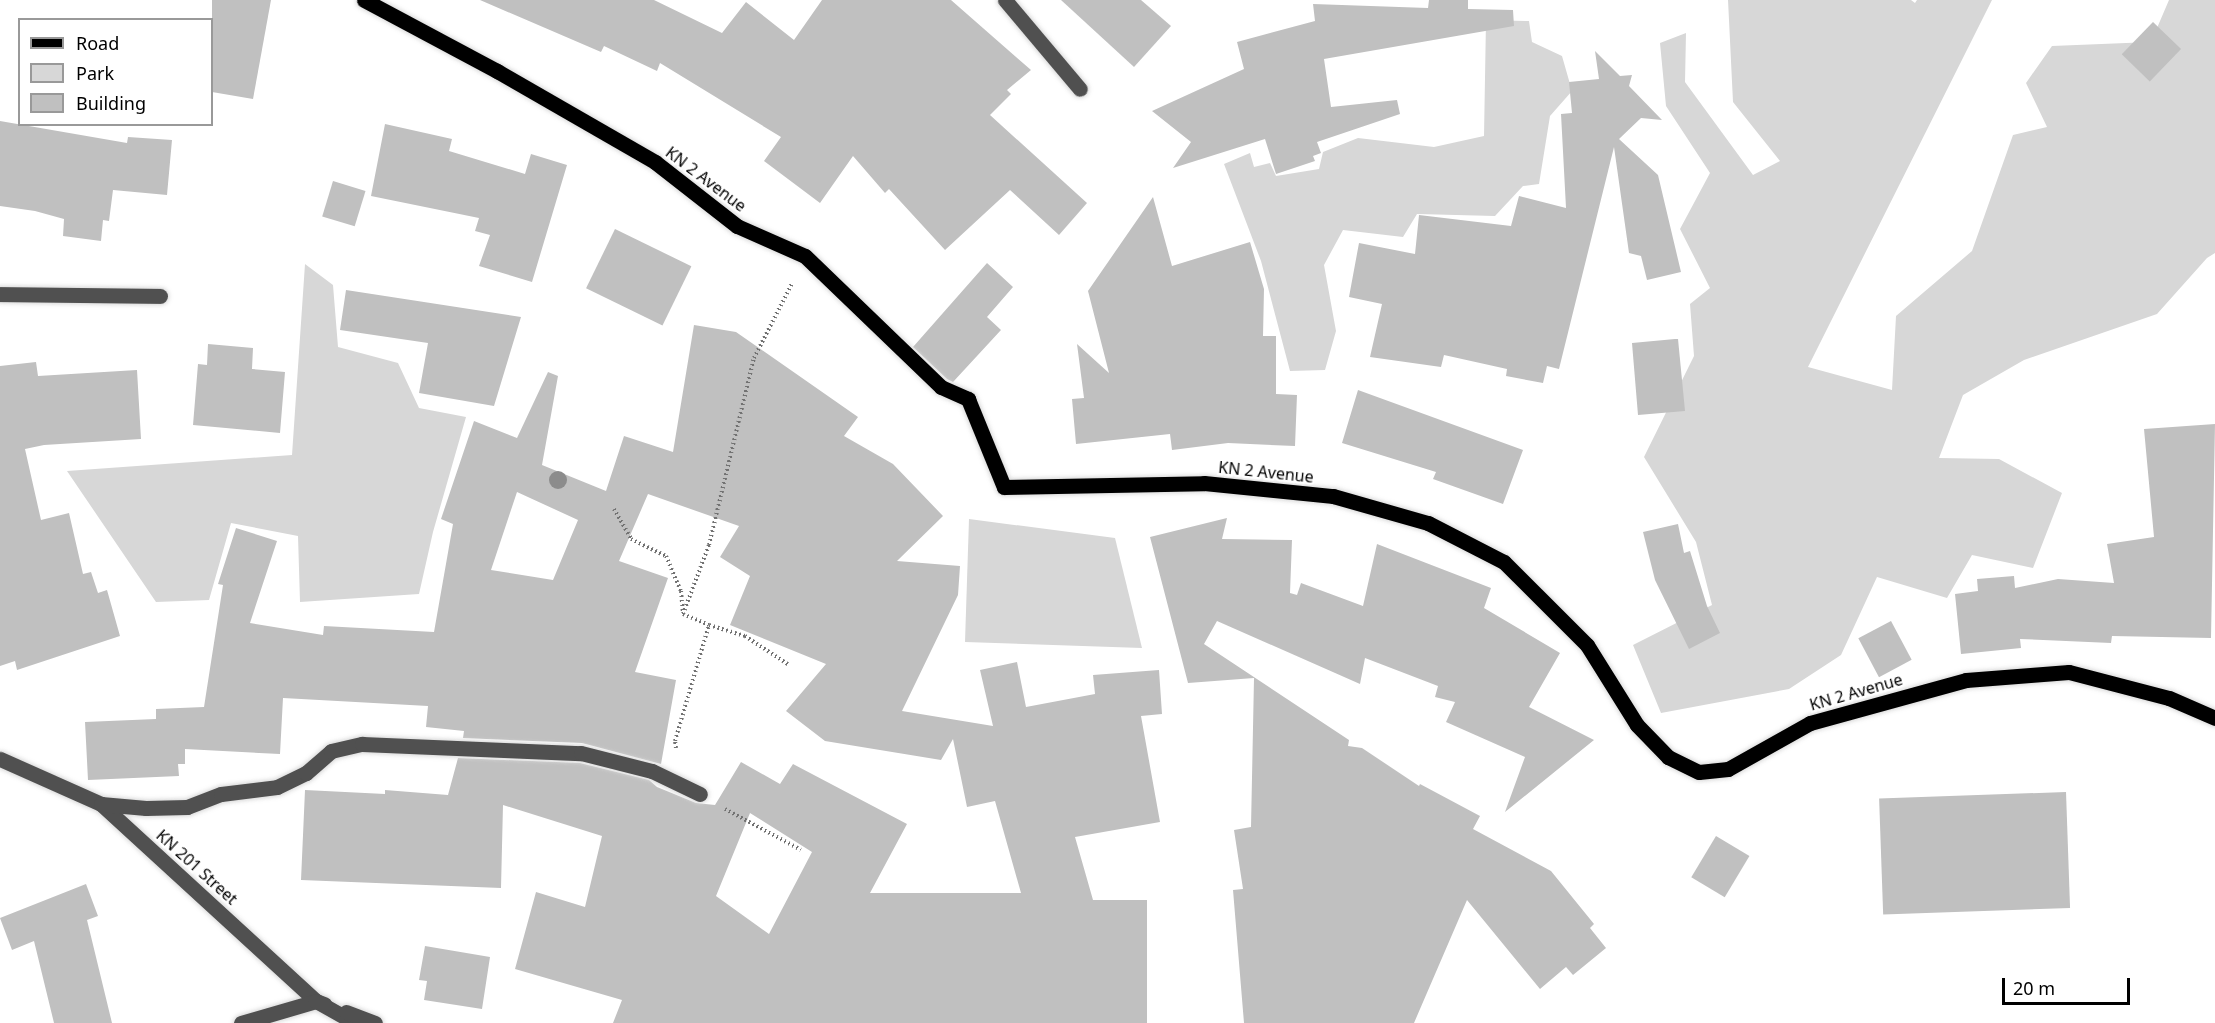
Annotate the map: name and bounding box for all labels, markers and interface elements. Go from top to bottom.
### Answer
legend [18,18,213,126]
text: Road [76,31,119,55]
text: Park [76,61,114,85]
text: Building [76,91,146,115]
street label: KN 2 Avenue [662,143,750,215]
street label: KN 2 Avenue [1217,457,1315,487]
street label: KN 2 Avenue [1807,670,1905,714]
street label: KN 201 Street [152,826,242,908]
scale bar [2005,966,2132,1004]
text: 20 m [2013,976,2055,1000]

